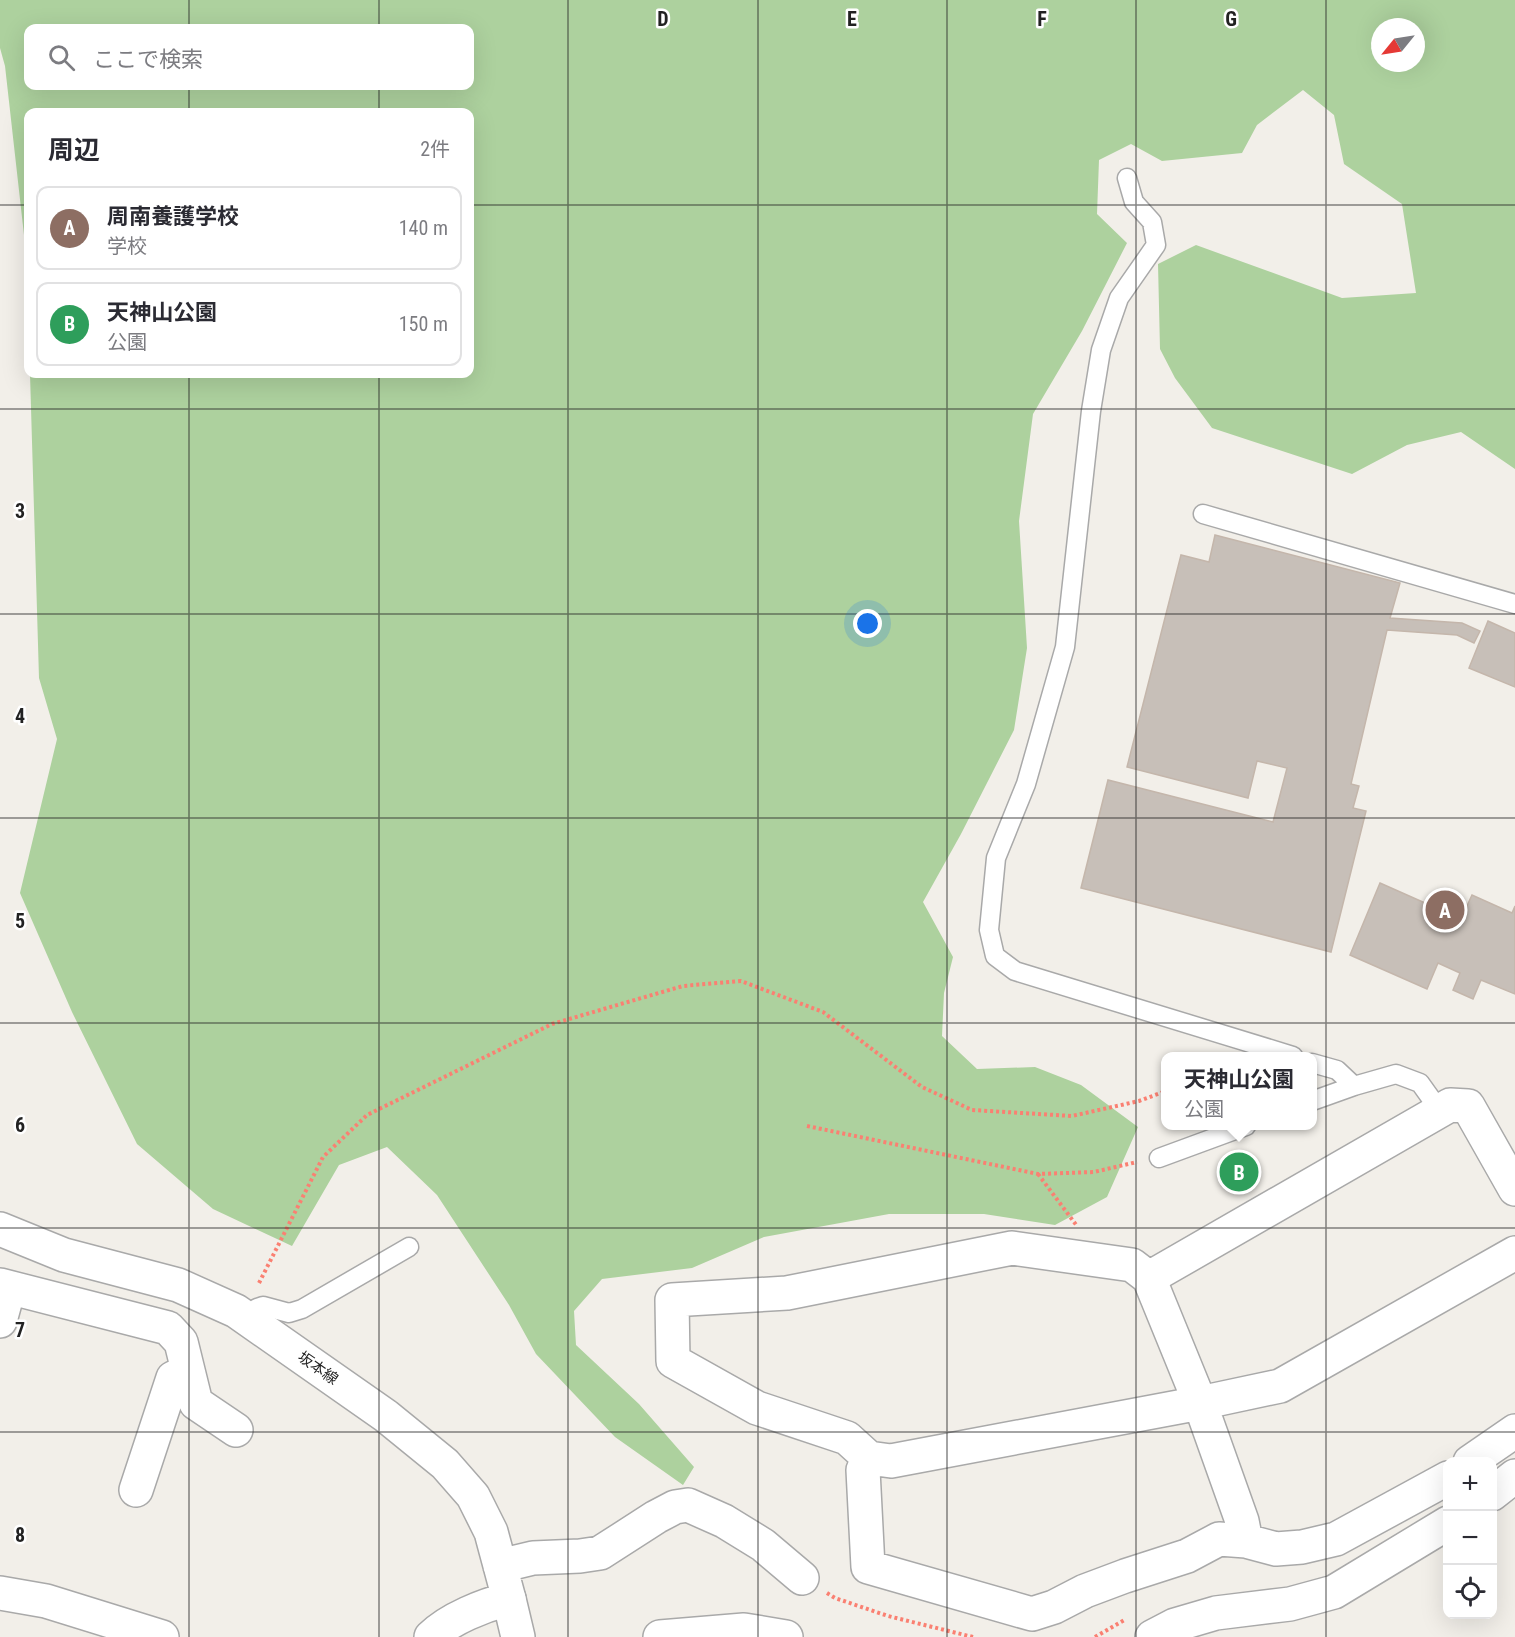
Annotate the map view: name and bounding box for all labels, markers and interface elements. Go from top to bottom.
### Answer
text: D [657,7,669,31]
text: E [847,7,857,31]
text: F [1037,7,1047,31]
text: G [1225,7,1237,31]
north arrow [1371,18,1425,72]
search box [24,24,474,90]
icon: search [45,41,78,74]
text: ここで検索 [93,47,203,72]
text: 周辺 [48,135,100,165]
text: 2件 [420,137,450,161]
text: 周南養護学校 [107,204,239,229]
text: A [64,216,75,240]
text: 140 m [399,216,448,240]
text: 学校 [107,234,147,258]
text: 天神山公園 [107,300,217,325]
text: B [64,312,75,336]
text: 150 m [399,312,448,336]
text: 公園 [107,330,147,354]
text: 3 [15,499,25,523]
your location [853,609,882,638]
text: 4 [15,704,25,728]
pin: A [1426,888,1464,932]
text: 5 [15,909,25,933]
popup [1161,1052,1317,1130]
text: 天神山公園 [1184,1067,1294,1092]
text: 公園 [1184,1097,1224,1121]
text: 6 [15,1113,25,1137]
pin: B [1220,1150,1258,1194]
text: 7 [15,1318,25,1342]
street label: 坂本線 [294,1348,342,1388]
map controls [1443,1457,1497,1619]
button: + [1443,1457,1497,1511]
button: − [1443,1511,1497,1565]
text: 8 [15,1523,25,1547]
button: locate [1443,1565,1497,1619]

